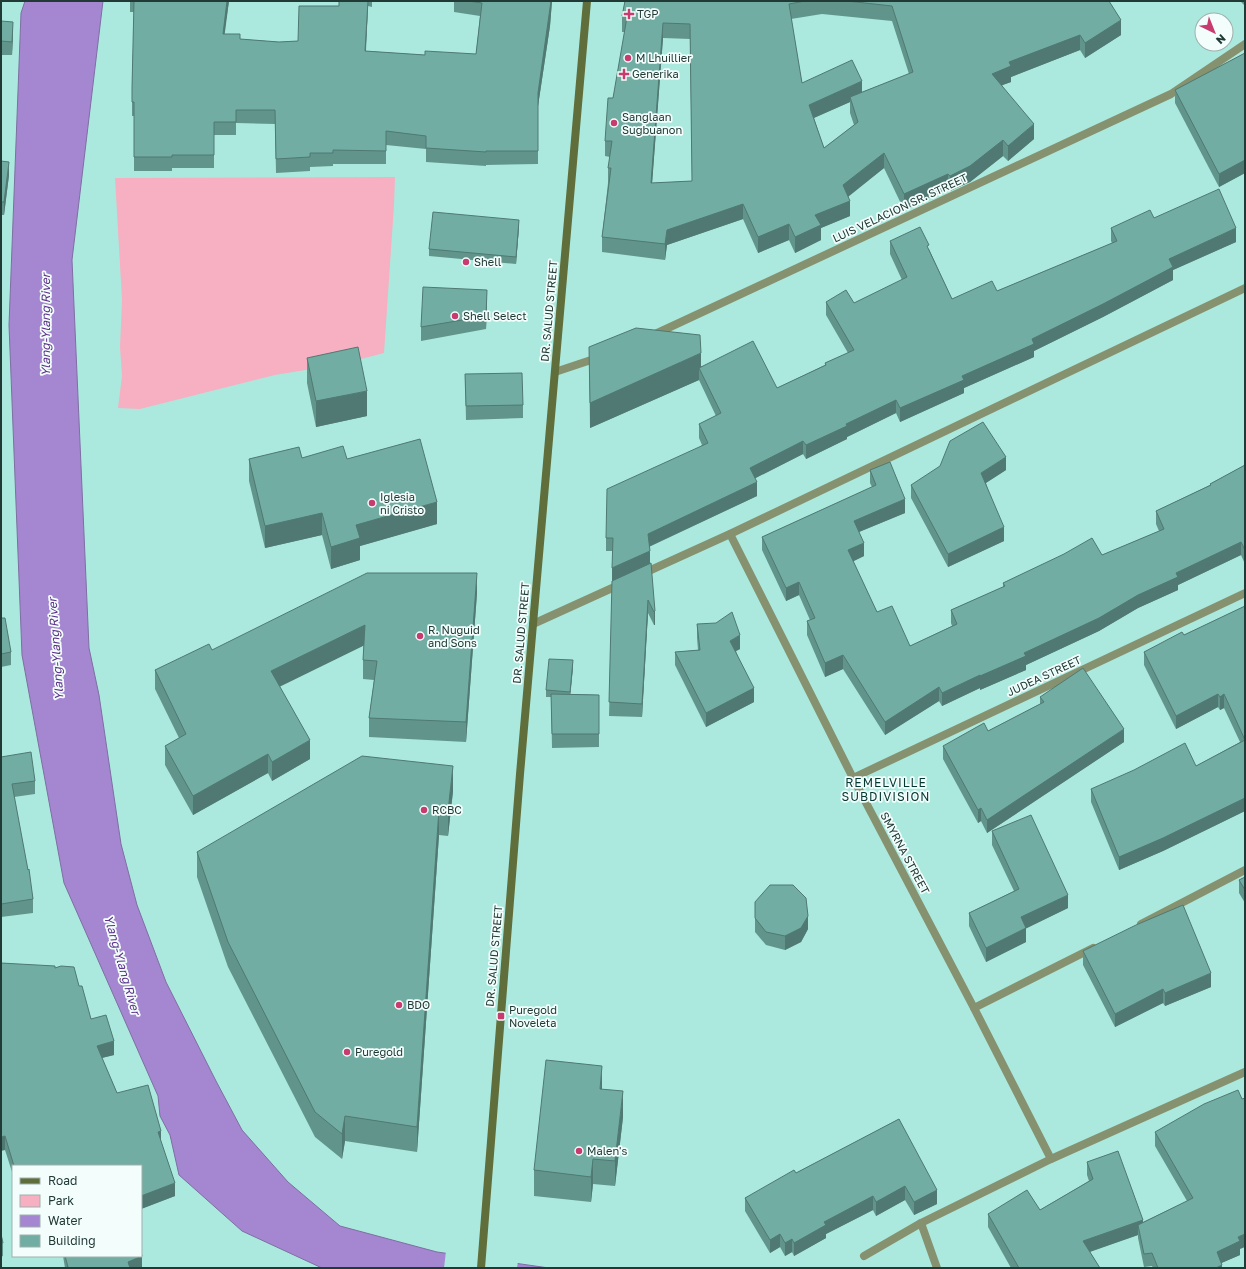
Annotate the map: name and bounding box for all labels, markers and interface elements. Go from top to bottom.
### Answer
place label: TGP [637,7,659,20]
marker: TGP [624,9,634,19]
north arrow [1194,12,1234,52]
text: N [1214,32,1229,47]
place label: M Lhuillier [636,51,692,64]
marker: M Lhuillier [623,53,633,63]
place label: Generika [632,67,679,80]
marker: Generika [619,69,629,79]
place label: Sanglaan Sugbuanon [622,110,682,136]
marker: Sanglaan Sugbuanon [609,118,619,128]
street label: LUIS VELACION SR. STREET [830,170,969,245]
place label: Shell [474,255,502,268]
marker: Shell [461,257,471,267]
street label: DR. SALUD STREET [538,260,559,362]
water label: Ylang-Ylang River [38,271,53,376]
place label: Shell Select [463,309,527,322]
marker: Shell Select [450,311,460,321]
place label: Iglesia ni Cristo [380,490,424,516]
marker: Iglesia ni Cristo [367,498,377,508]
street label: DR. SALUD STREET [510,582,531,684]
water label: Ylang-Ylang River [44,595,67,701]
place label: R. Nuguid and Sons [428,623,480,649]
marker: R. Nuguid and Sons [415,631,425,641]
street label: JUDEA STREET [1005,653,1083,698]
district label: REMELVILLE SUBDIVISION [842,775,930,804]
place label: RCBC [432,803,462,816]
marker: RCBC [419,805,429,815]
street label: SMYRNA STREET [878,809,933,896]
street label: DR. SALUD STREET [483,905,504,1007]
water label: Ylang-Ylang River [101,913,144,1019]
place label: BDO [407,998,430,1011]
marker: BDO [394,1000,404,1010]
place label: Puregold Noveleta [509,1003,557,1029]
marker: Puregold Noveleta [496,1011,506,1021]
place label: Puregold [355,1045,403,1058]
marker: Puregold [342,1047,352,1057]
place label: Malen's [587,1144,628,1157]
marker: Malen's [574,1146,584,1156]
legend [12,1165,142,1257]
text: Road [48,1173,77,1188]
text: Park [48,1193,74,1208]
text: Water [48,1213,82,1228]
text: Building [48,1233,96,1248]

